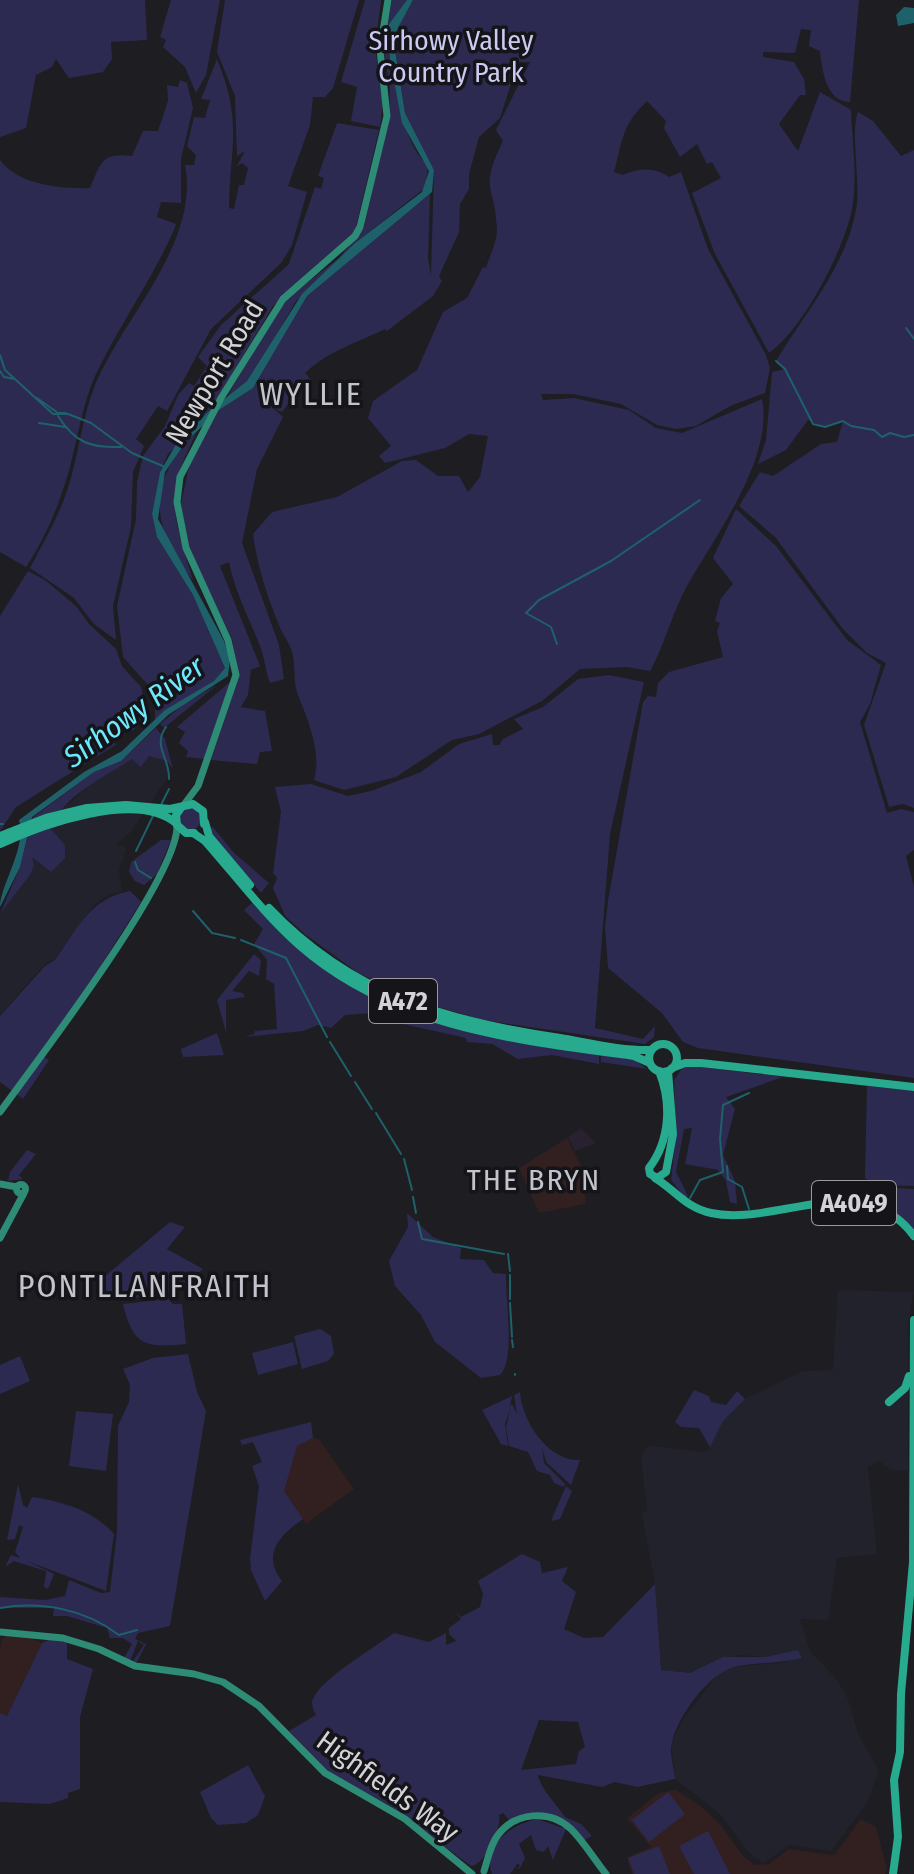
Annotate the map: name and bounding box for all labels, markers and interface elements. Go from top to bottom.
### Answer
park label: Sirhowy Valley Country Park [368,24,534,89]
street label: Newport Road [158,294,270,450]
district label: WYLLIE [259,375,363,413]
water label: Sirhowy River [56,648,213,776]
road number: A472 [369,979,437,1023]
district label: THE BRYN [467,1162,601,1198]
road number: A4049 [812,1181,896,1225]
district label: PONTLLANFRAITH [18,1267,272,1305]
street label: Highfields Way [310,1724,465,1849]

